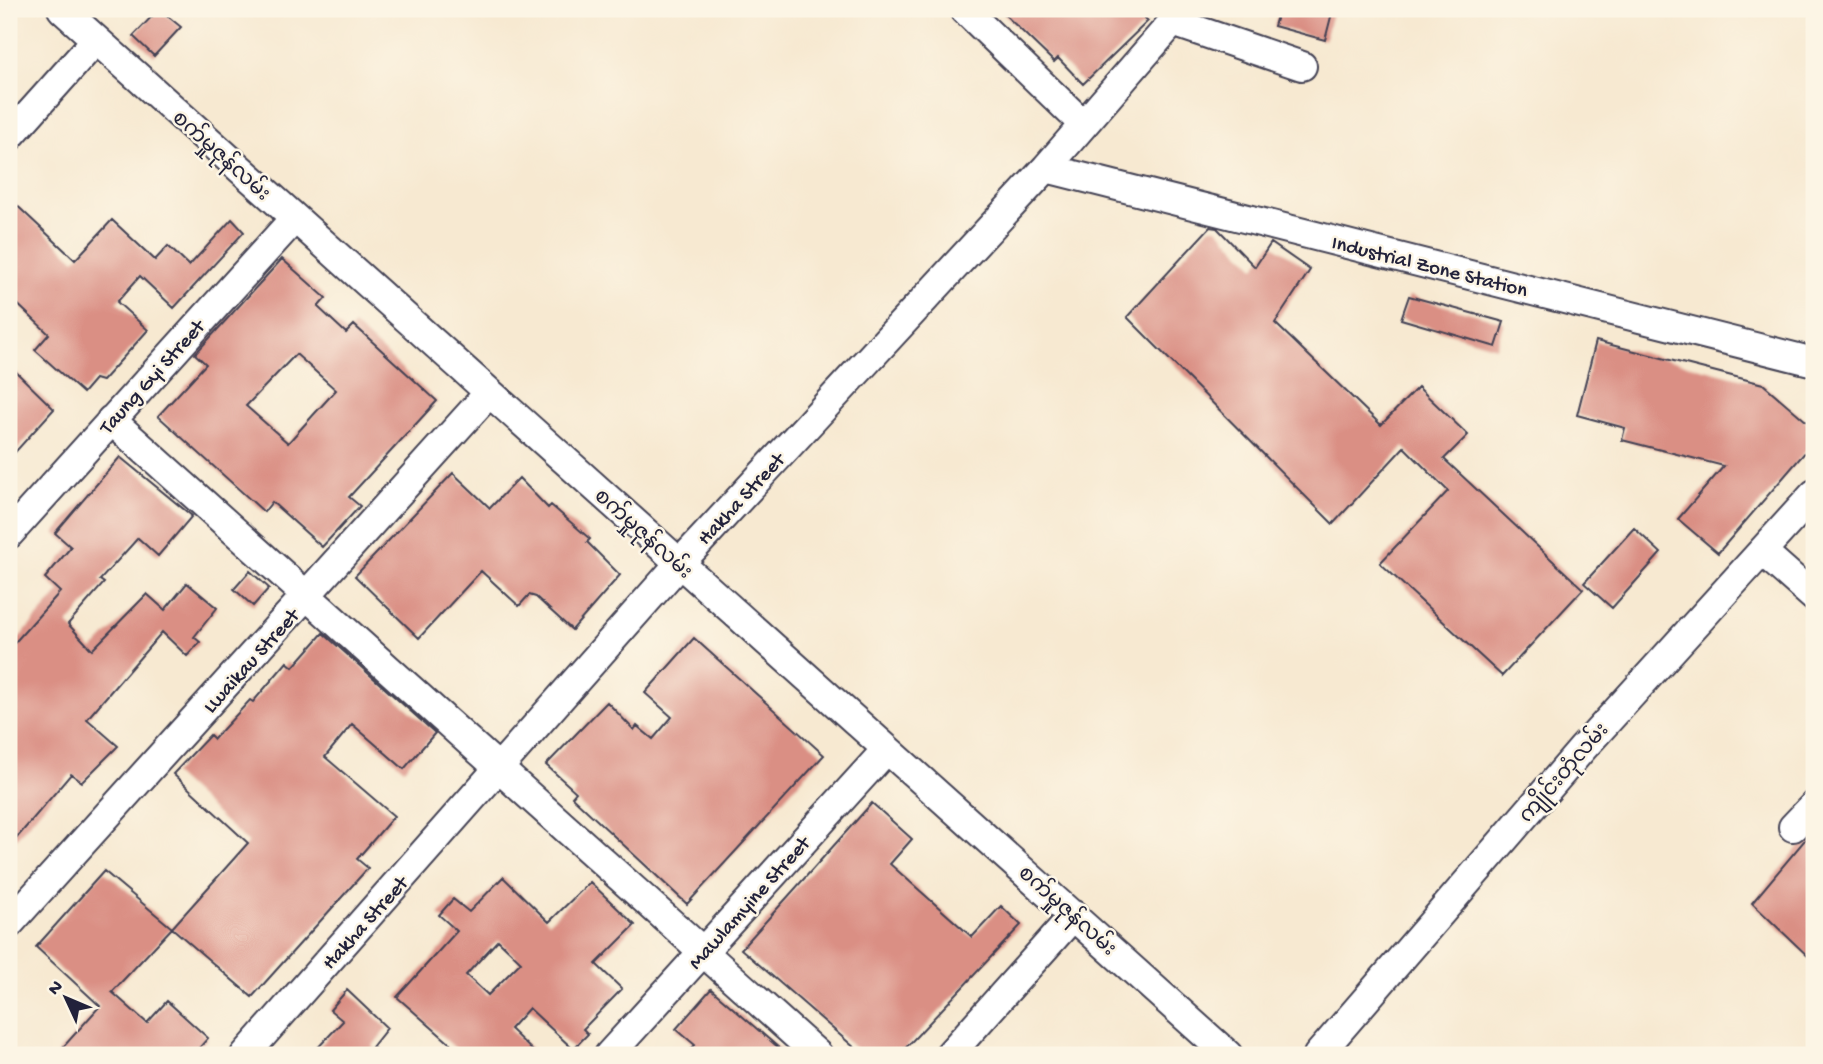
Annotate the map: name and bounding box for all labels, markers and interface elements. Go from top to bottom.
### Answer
street label: စက်မှုဇုန်လမ်း [165,102,279,209]
street label: Industrial Zone Station [1329,232,1530,305]
street label: Taung Gyi Street [95,314,213,442]
street label: Hakha Street [694,447,793,552]
street label: စက်မှုဇုန်လမ်း [587,480,701,587]
street label: Lwaikau Street [199,603,308,720]
street label: ကျိုင်းတုံလမ်း [1510,715,1617,831]
street label: Mawlamyine Street [684,831,819,976]
street label: စက်မှုဇုန်လမ်း [1011,857,1125,964]
street label: Hakha Street [318,871,417,976]
north arrow [32,962,102,1032]
text: N [44,976,69,1001]

